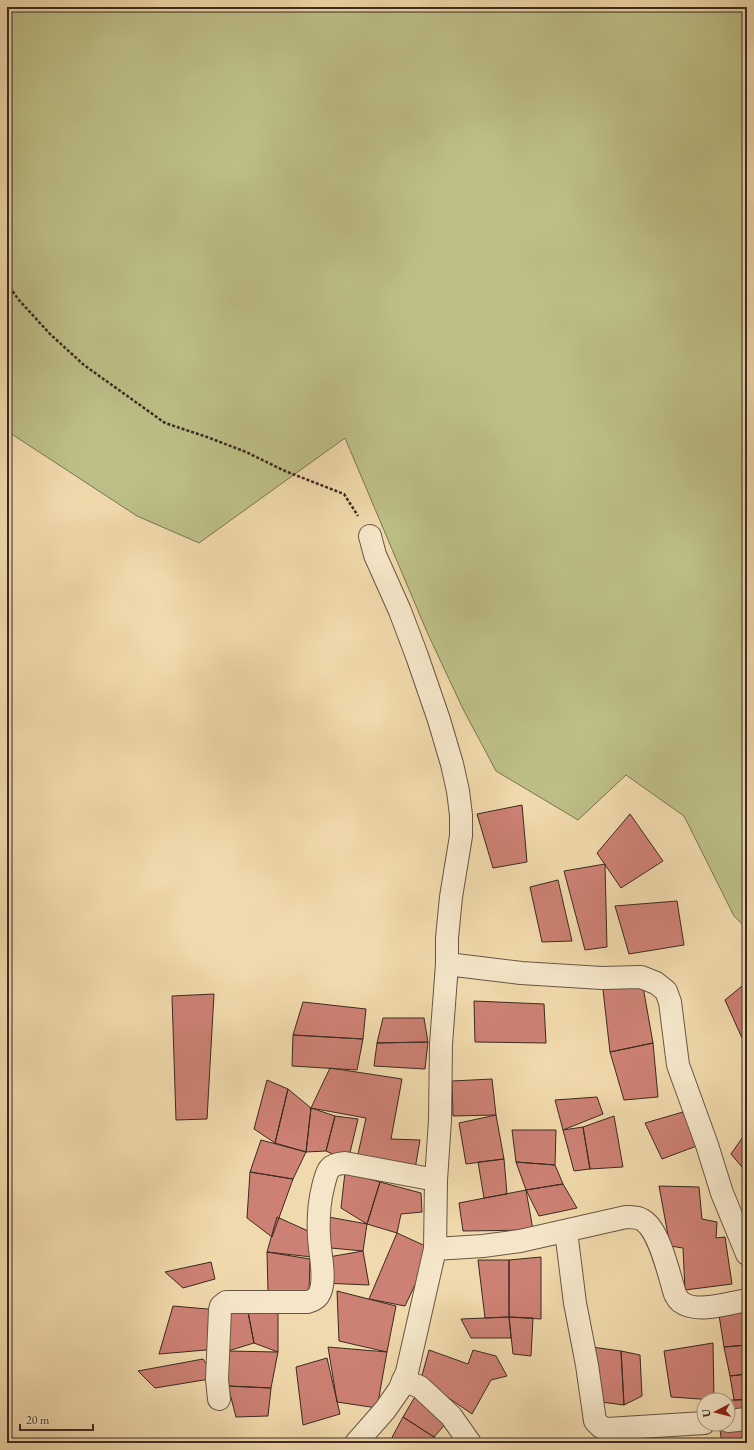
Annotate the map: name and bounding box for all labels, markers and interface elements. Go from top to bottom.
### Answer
north arrow [696,1392,736,1432]
scale bar [20,1406,93,1432]
text: U [699,1408,714,1418]
text: 20 m [26,1412,50,1428]

